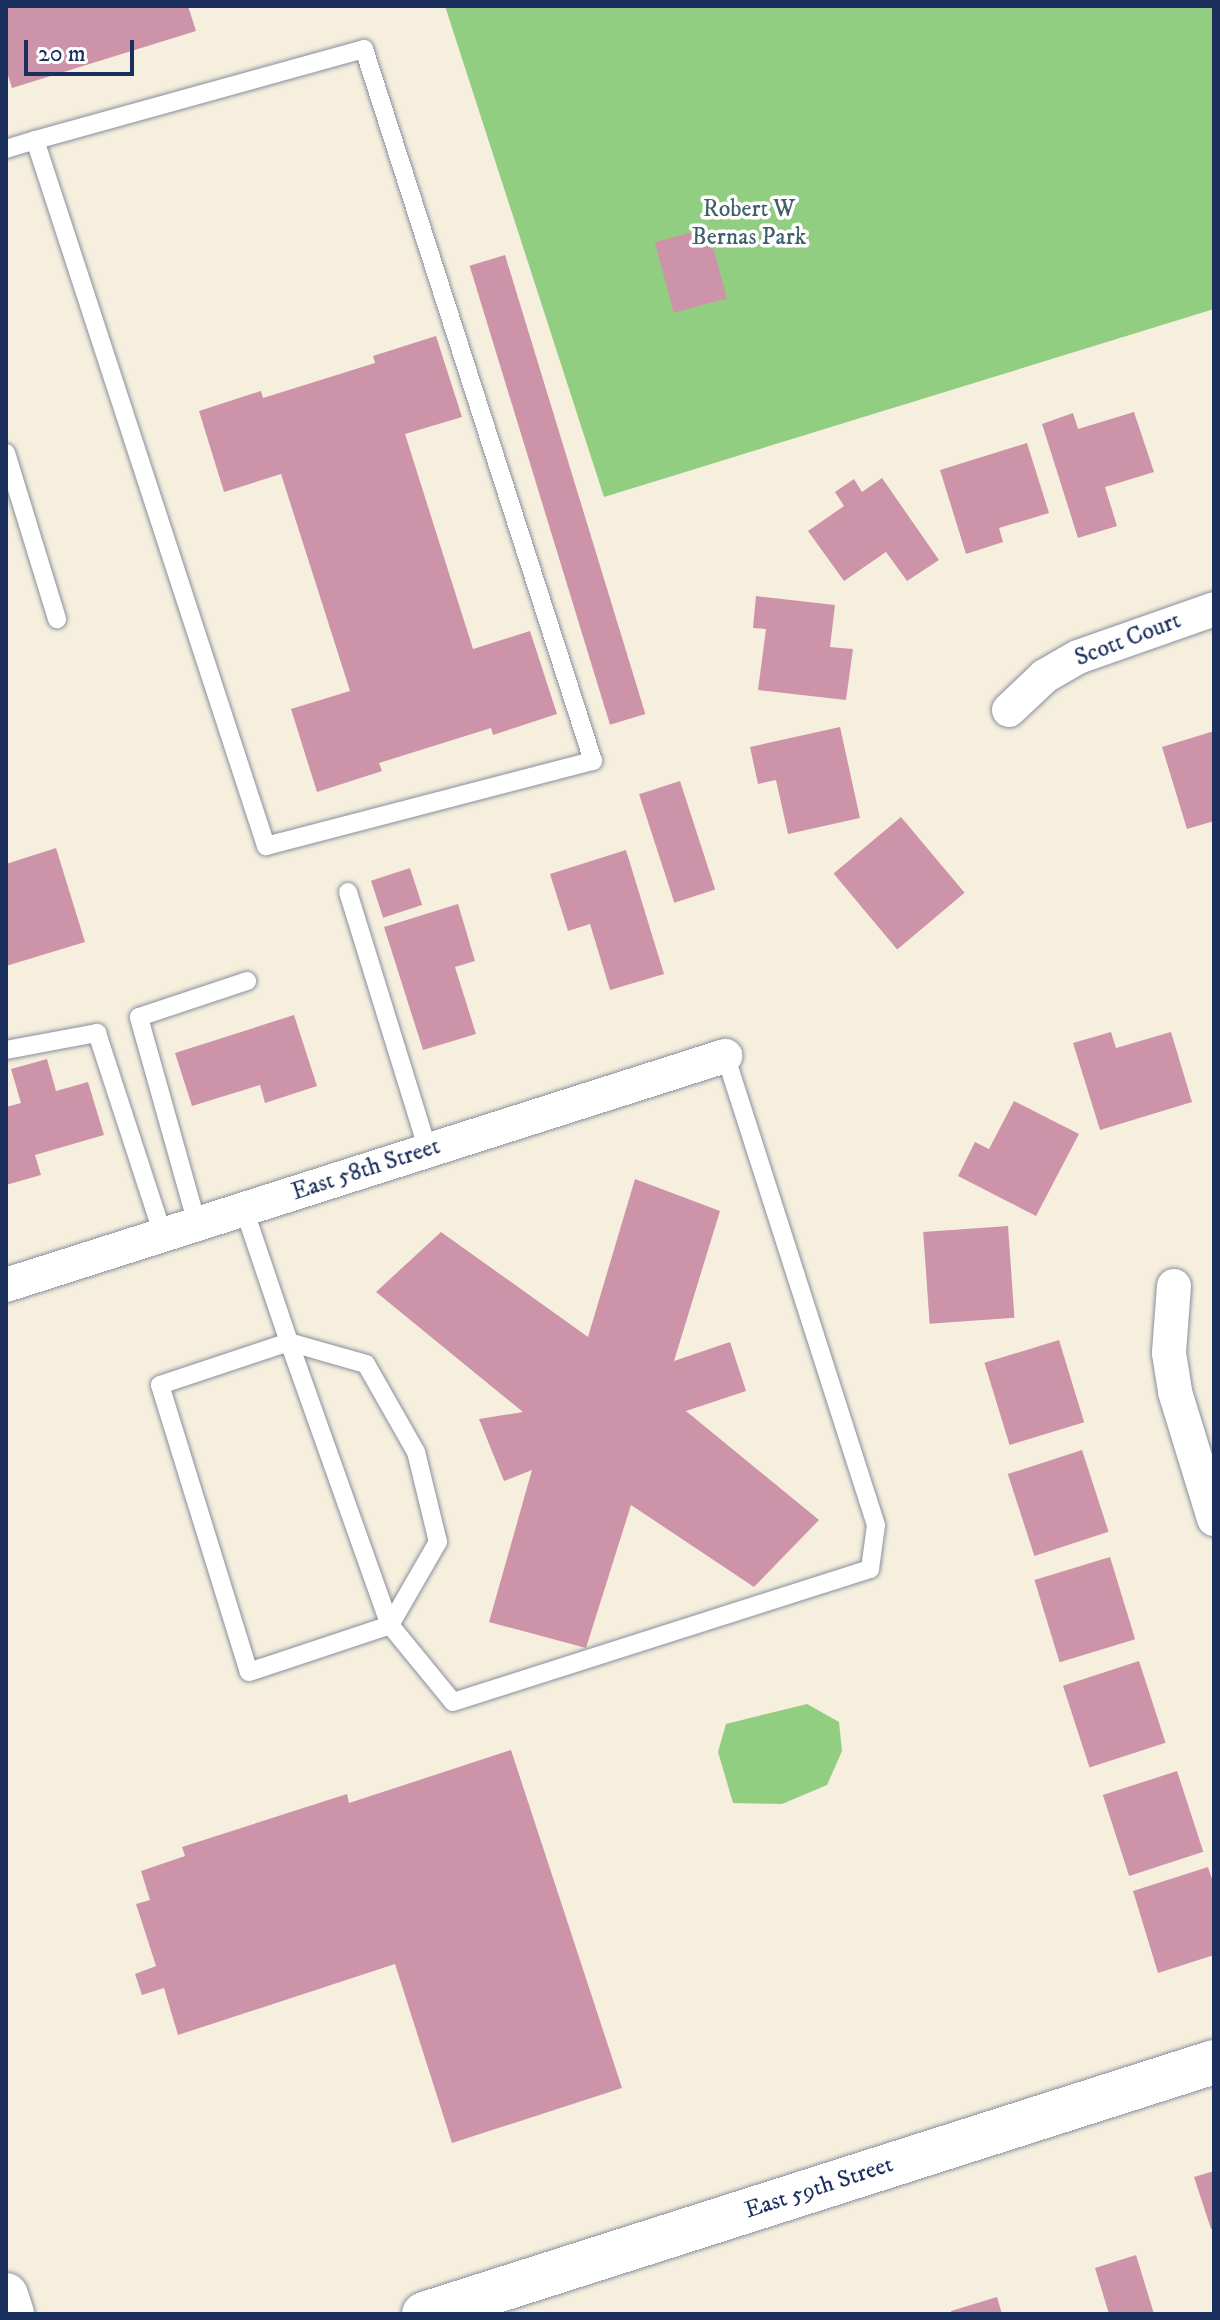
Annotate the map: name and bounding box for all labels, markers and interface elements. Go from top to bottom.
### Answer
scale bar [28,24,138,74]
text: 20 m [38,39,86,69]
park label: Robert W Bernas Park [692,196,806,252]
street label: Scott Court [1071,607,1185,673]
street label: East 58th Street [288,1132,444,1208]
street label: East 59th Street [741,2150,897,2226]

